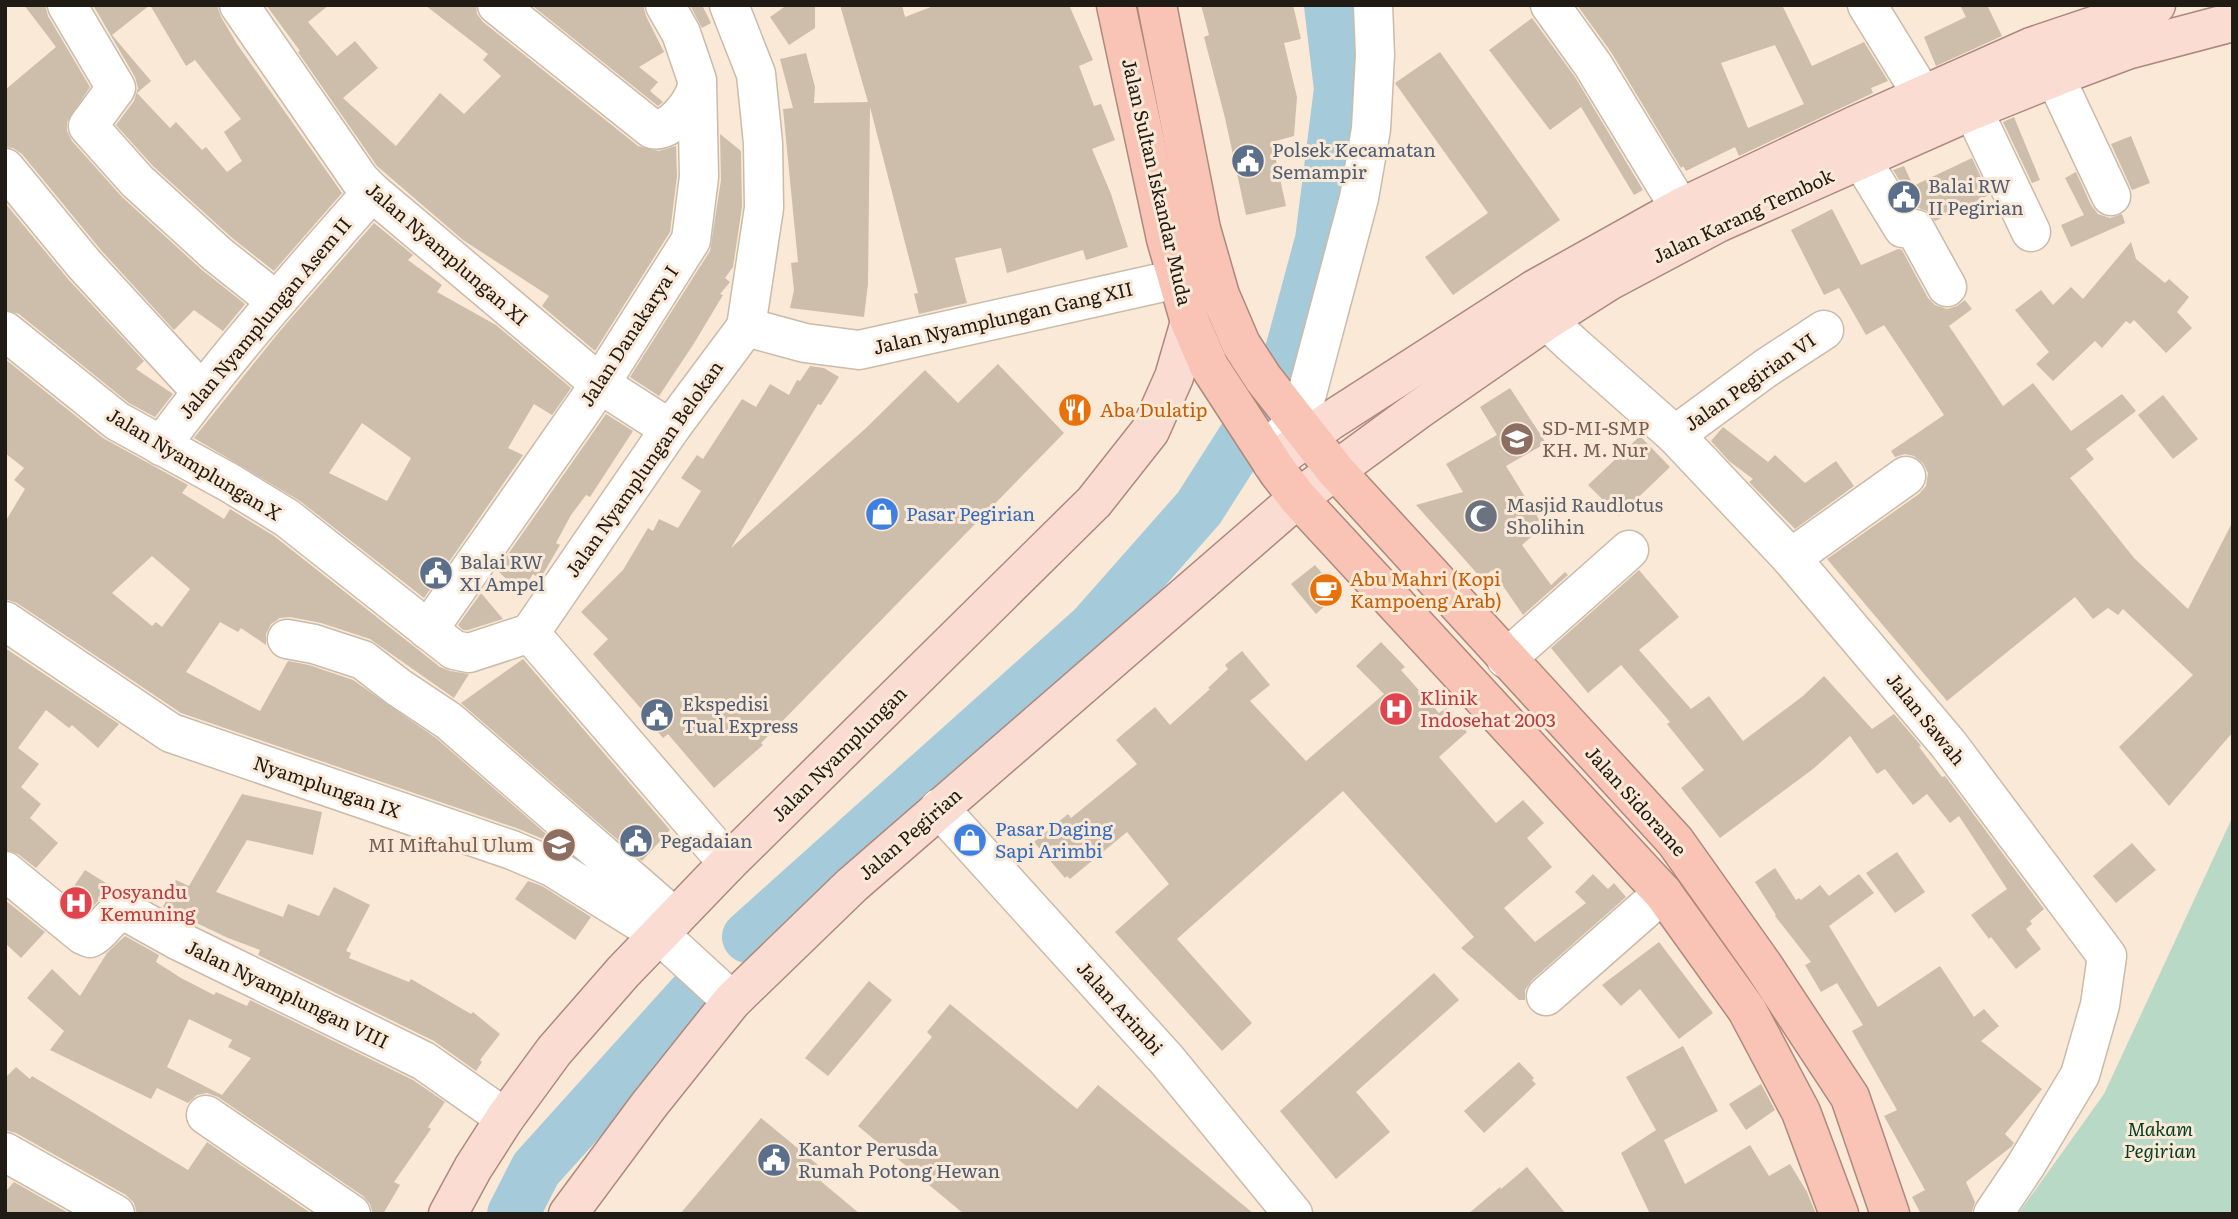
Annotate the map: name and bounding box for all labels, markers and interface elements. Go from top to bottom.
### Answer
street label: Jalan Sultan Iskandar Muda [1116,55,1200,309]
place label: Polsek Kecamatan Semampir [1272,135,1436,185]
public building icon: Polsek Kecamatan Semampir [1229,142,1267,180]
street label: Jalan Karang Tembok [1647,161,1838,269]
place label: Balai RW II Pegirian [1928,171,2024,221]
street label: Jalan Nyamplungan XI [360,175,535,332]
public building icon: Balai RW II Pegirian [1885,178,1923,216]
street label: Jalan Nyamplungan Asem II [171,210,357,424]
street label: Jalan Danakarya I [572,259,684,412]
street label: Jalan Nyamplungan Gang XII [870,273,1135,361]
street label: Jalan Pegirian VI [1678,325,1821,437]
street label: Jalan Nyamplungan Belokan [557,354,729,583]
restaurant icon: Aba Dulatip [1056,391,1094,429]
place label: Aba Dulatip [1100,395,1208,423]
street label: Jalan Nyamplungan X [102,400,288,527]
place label: SD-MI-SMP KH. M. Nur [1542,413,1649,463]
school or university icon: SD-MI-SMP KH. M. Nur [1498,420,1536,458]
place label: Masjid Raudlotus Sholihin [1506,490,1663,540]
shop icon: Pasar Pegirian [863,495,901,533]
mosque icon: Masjid Raudlotus Sholihin [1462,497,1500,535]
place label: Pasar Pegirian [906,499,1035,527]
place label: Balai RW XI Ampel [460,547,545,597]
public building icon: Balai RW XI Ampel [417,554,455,592]
place label: Abu Mahri (Kopi Kampoeng Arab) [1350,564,1502,614]
cafe icon: Abu Mahri (Kopi Kampoeng Arab) [1307,571,1345,609]
street label: Jalan Sawah [1880,666,1973,771]
street label: Jalan Nyamplungan [764,679,912,827]
place label: Klinik Indosehat 2003 [1420,683,1556,733]
place label: Ekspedisi Tual Express [682,689,798,739]
hospital icon: Klinik Indosehat 2003 [1377,690,1415,728]
public building icon: Ekspedisi Tual Express [638,696,676,734]
street label: Jalan Sidorame [1579,739,1694,862]
street label: Nyamplungan IX [250,748,405,825]
street label: Jalan Pegirian [851,780,967,886]
place label: Pasar Daging Sapi Arimbi [995,814,1113,864]
shop icon: Pasar Daging Sapi Arimbi [951,821,989,859]
public building icon: Pegadaian [617,822,655,860]
school or university icon: MI Miftahul Ulum [540,826,578,864]
place label: Pegadaian [660,826,753,854]
place label: MI Miftahul Ulum [368,830,534,858]
place label: Posyandu Kemuning [100,877,196,927]
hospital icon: Posyandu Kemuning [57,884,95,922]
street label: Jalan Nyamplungan VIII [181,932,394,1055]
street label: Jalan Arimbi [1071,954,1170,1060]
park label: Makam Pegirian [2124,1114,2197,1164]
place label: Kantor Perusda Rumah Potong Hewan [798,1134,1000,1184]
public building icon: Kantor Perusda Rumah Potong Hewan [755,1141,793,1179]

